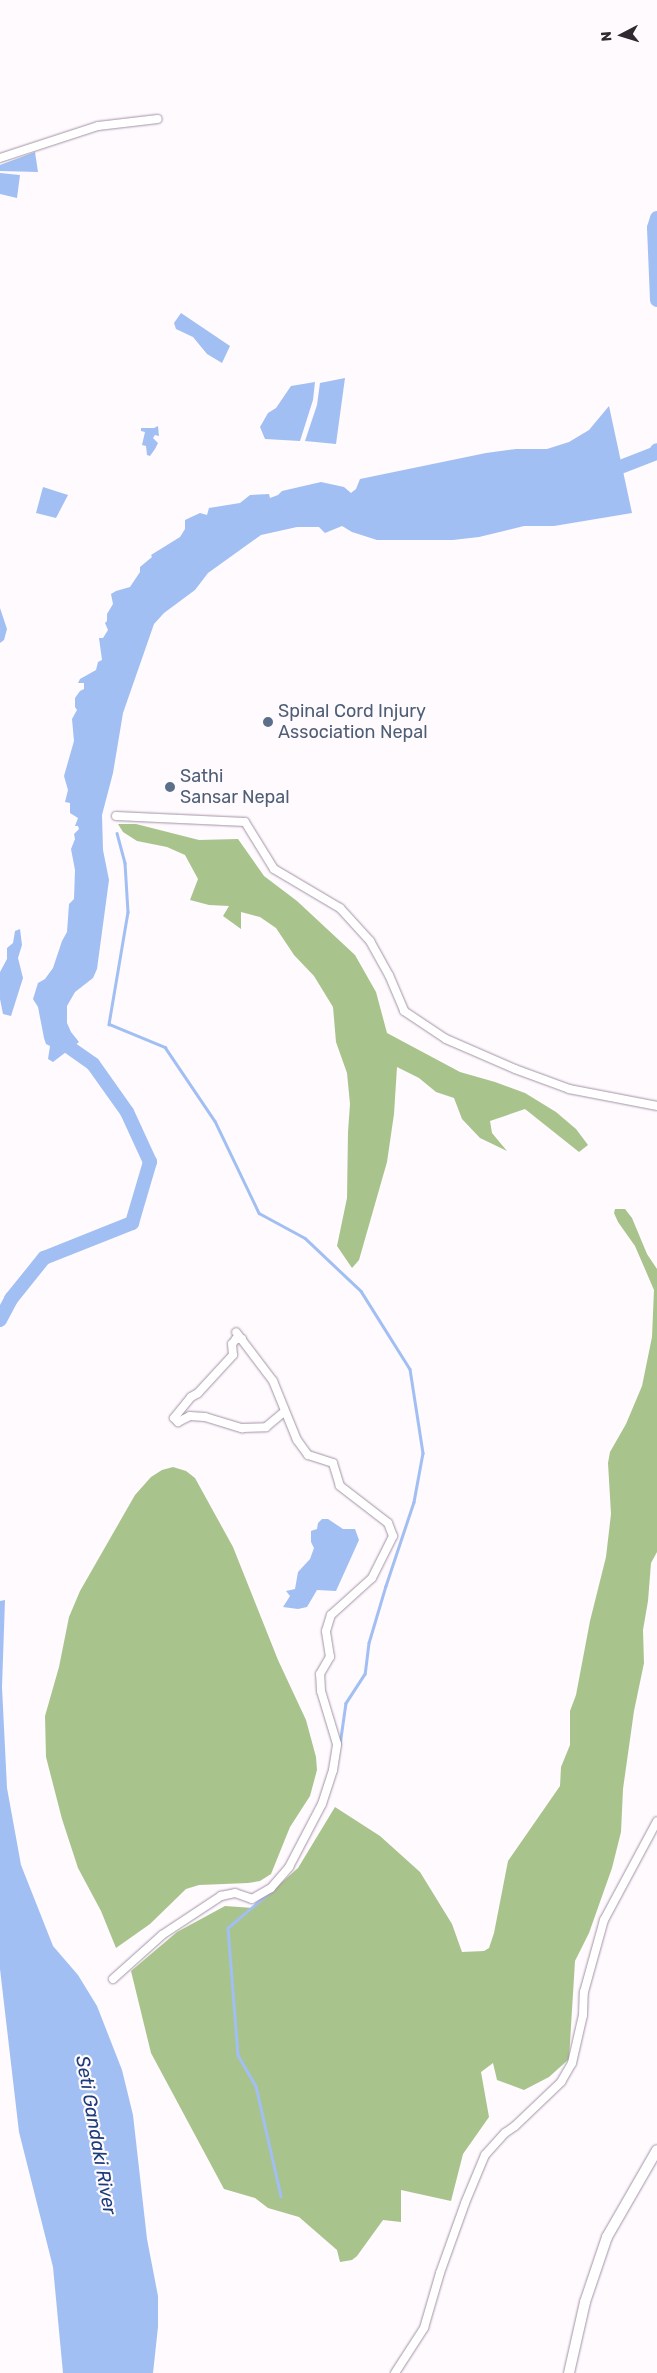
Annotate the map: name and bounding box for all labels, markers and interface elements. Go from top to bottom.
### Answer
north arrow [597,10,647,60]
text: N [598,31,615,42]
place label: Spinal Cord Injury Association Nepal [278,701,428,744]
marker: Spinal Cord Injury Association Nepal [262,716,274,728]
place label: Sathi Sansar Nepal [180,766,290,809]
marker: Sathi Sansar Nepal [164,781,176,793]
water label: Seti Gandaki River [71,2054,121,2216]

